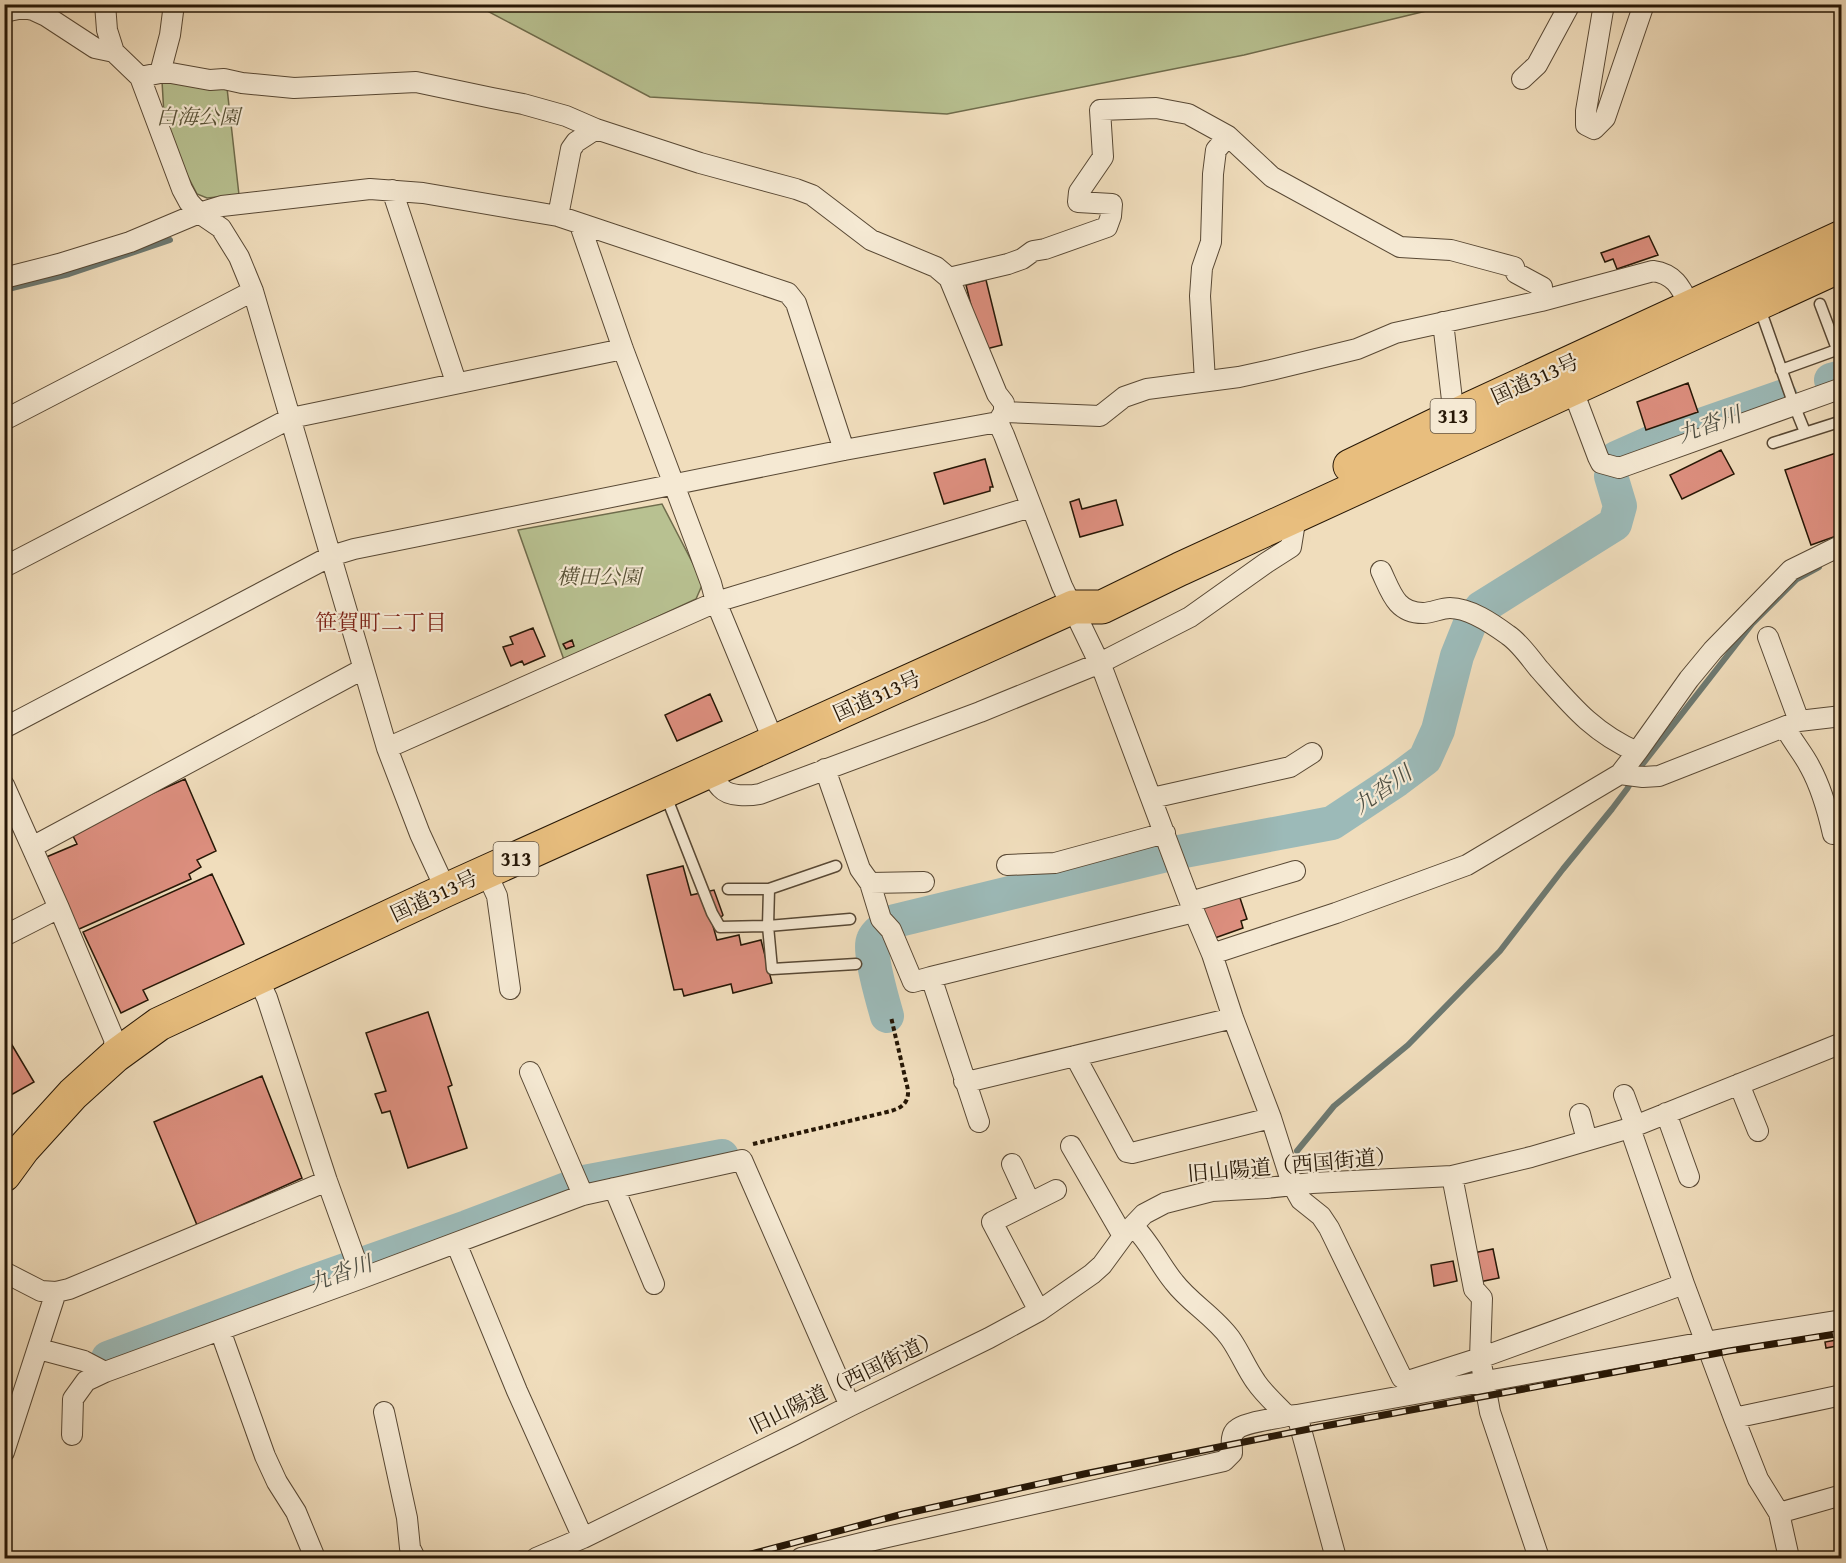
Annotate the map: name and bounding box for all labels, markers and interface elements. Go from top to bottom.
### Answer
park label: 白海公園 [156,101,243,132]
street label: 国道313号 [1486,345,1584,412]
water label: 九沓川 [1673,397,1747,450]
road number: 313 [1430,399,1476,433]
park label: 横田公園 [557,561,644,592]
district label: 笹賀町二丁目 [315,606,447,638]
street label: 国道313号 [828,662,926,729]
water label: 九沓川 [1346,756,1420,821]
road number: 313 [494,842,538,876]
street label: 国道313号 [385,862,483,929]
street label: 旧山陽道（西国街道） [1186,1140,1398,1189]
water label: 九沓川 [304,1246,378,1299]
street label: 旧山陽道（西国街道） [744,1322,946,1442]

